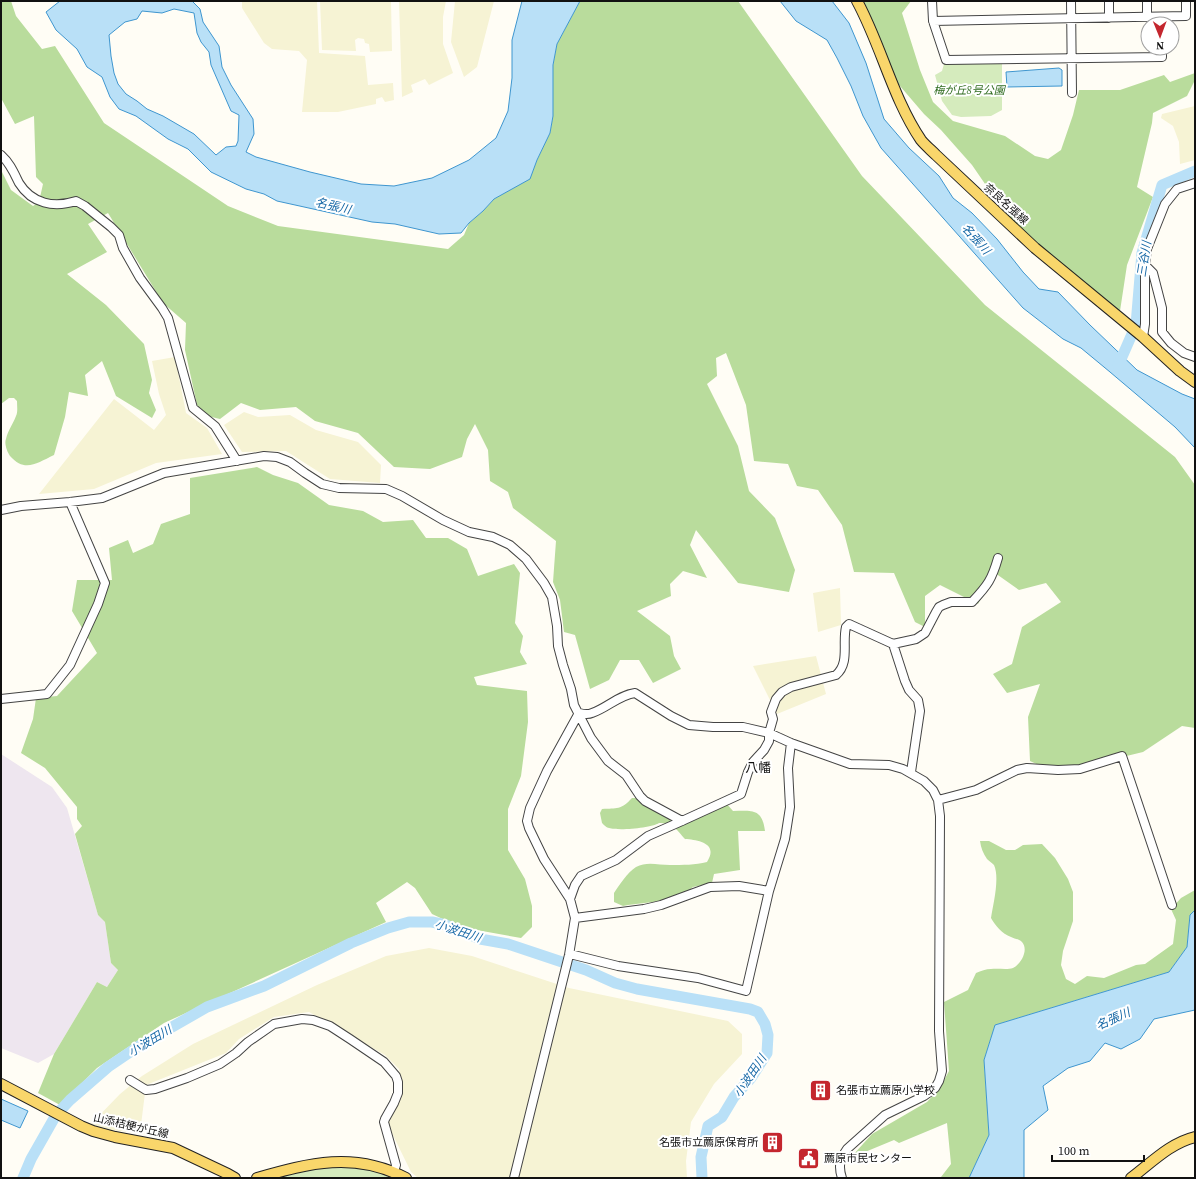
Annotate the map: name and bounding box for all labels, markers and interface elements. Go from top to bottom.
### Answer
north arrow [1140,16,1180,56]
text: N [1156,38,1164,53]
park label: 梅が丘8号公園 [933,83,1007,98]
street label: 奈良名張線 [981,180,1031,228]
water label: 名張川 [314,194,354,218]
water label: 名張川 [958,220,995,259]
water label: 三谷川 [1133,238,1155,278]
district label: 八幡 [745,759,771,776]
water label: 小波田川 [433,916,485,947]
water label: 名張川 [1093,1004,1135,1034]
water label: 小波田川 [125,1021,176,1060]
water label: 小波田川 [730,1050,771,1100]
building icon: 名張市立薦原小学校 [807,1077,833,1103]
place label: 名張市立薦原小学校 [836,1083,935,1098]
street label: 山添桔梗が丘線 [92,1110,170,1142]
building icon: 名張市立薦原保育所 [760,1129,786,1155]
place label: 名張市立薦原保育所 [659,1135,759,1150]
scale bar [1052,1137,1144,1163]
text: 100 m [1058,1143,1090,1159]
public building icon: 薦原市民センター [796,1145,822,1171]
place label: 薦原市民センター [824,1151,912,1166]

